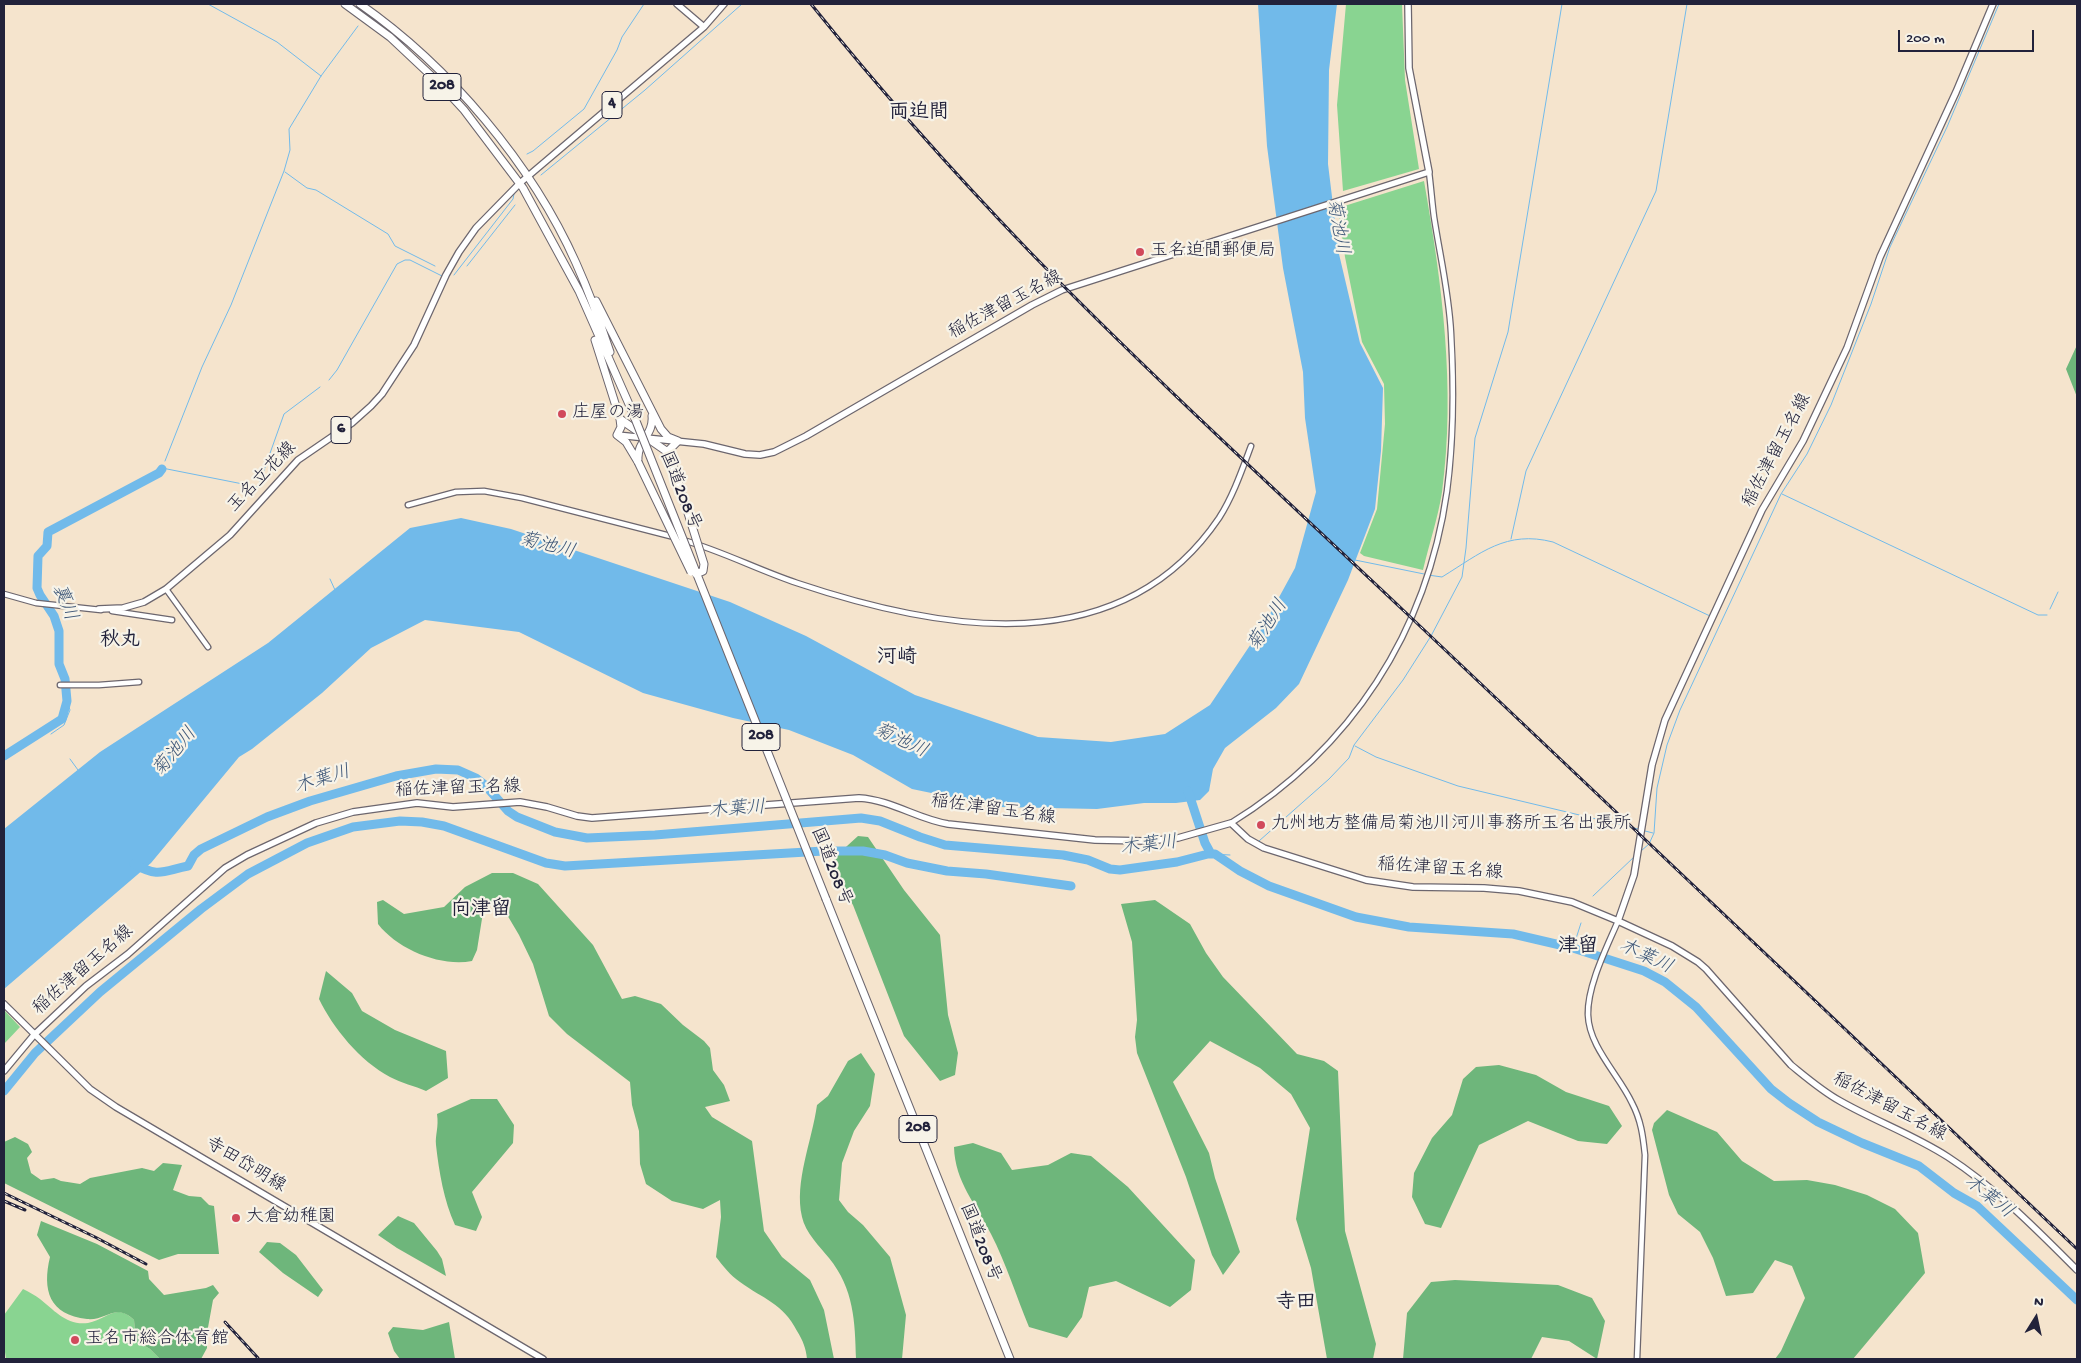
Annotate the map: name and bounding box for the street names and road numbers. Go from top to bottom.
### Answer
road number: 208 [423,74,461,100]
road number: 4 [602,92,622,118]
street label: 稲佐津留玉名線 [945,267,1067,345]
street label: 稲佐津留玉名線 [1739,390,1817,512]
road number: 6 [331,416,351,444]
street label: 玉名立花線 [224,438,302,518]
street label: 国道208号 [653,449,705,533]
road number: 208 [742,724,780,750]
street label: 稲佐津留玉名線 [395,777,521,803]
street label: 稲佐津留玉名線 [929,792,1057,830]
street label: 国道208号 [804,825,856,909]
street label: 稲佐津留玉名線 [1376,855,1504,885]
street label: 稲佐津留玉名線 [29,922,139,1020]
street label: 稲佐津留玉名線 [1828,1069,1950,1147]
road number: 208 [899,1116,937,1142]
street label: 寺田岱明線 [201,1134,289,1198]
street label: 国道208号 [953,1201,1005,1285]

